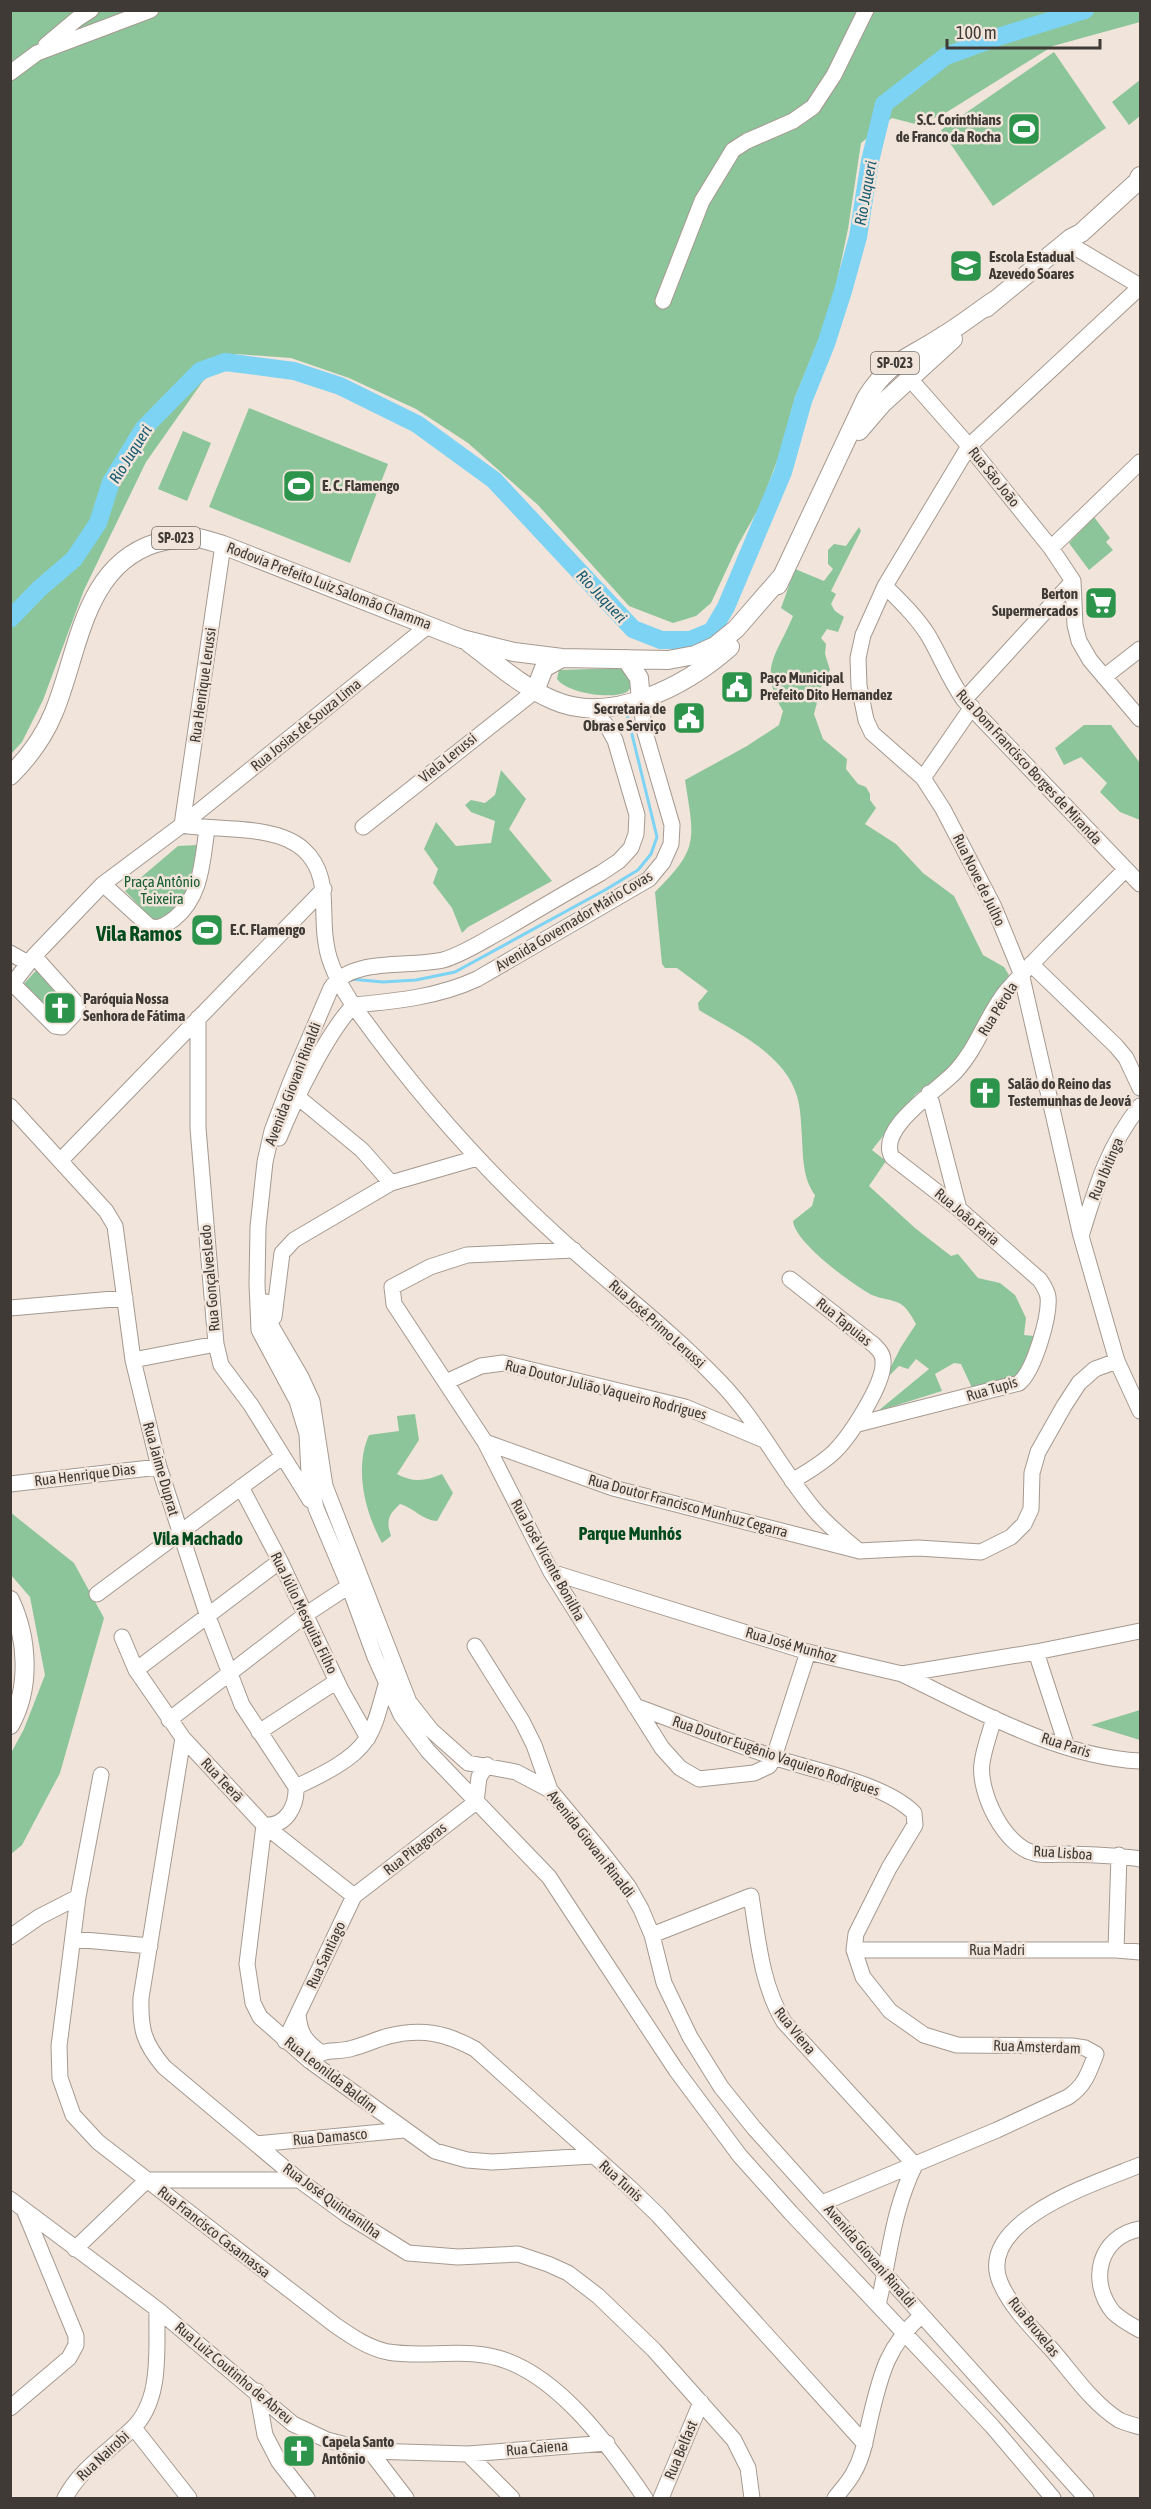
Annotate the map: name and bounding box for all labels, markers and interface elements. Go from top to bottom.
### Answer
scale bar [947,12,1100,50]
text: 100 m [956,22,997,43]
place label: S.C. Corinthians de Franco da Rocha [896,111,1002,145]
sports icon: S.C. Corinthians de Franco da Rocha [1006,111,1042,147]
water label: Rio Juqueri [850,159,881,227]
school or university icon: Escola Estadual Azevedo Soares [948,248,984,284]
place label: Escola Estadual Azevedo Soares [988,248,1076,282]
road number: SP-023 [871,352,919,374]
water label: Rio Juqueri [105,421,156,487]
street label: Rua São João [965,443,1024,510]
sports icon: E. C. Flamengo [281,468,317,504]
place label: E. C. Flamengo [322,477,400,494]
road number: SP-023 [152,527,200,549]
street label: Rodovia Prefeito Luiz Salomão Chamma [224,539,434,633]
water label: Rio Juqueri [572,566,631,627]
place label: Berton Supermercados [992,585,1079,619]
supermarket icon: Berton Supermercados [1083,585,1119,621]
street label: Rua Henrique Lerussi [186,626,219,744]
public building icon: Paço Municipal Prefeito Dito Hernandez [719,669,755,705]
place label: Paço Municipal Prefeito Dito Hernandez [760,669,893,703]
street label: Rua Josias de Souza Lima [247,675,364,774]
street label: Rua Dom Francisco Borges de Miranda [953,686,1106,848]
place label: Secretaria de Obras e Serviço [583,700,666,734]
public building icon: Secretaria de Obras e Serviço [671,700,707,736]
street label: Viela Lerussi [416,729,480,786]
street label: Rua Nove de Julho [950,831,1009,929]
street label: Avenida Governador Mário Covas [492,867,655,974]
park label: Praça Antônio Teixeira [124,873,200,907]
sports icon: E.C. Flamengo [189,912,225,948]
district label: Vila Ramos [95,921,183,945]
place label: E.C. Flamengo [230,921,306,938]
street label: Rua Pérola [974,979,1021,1039]
church icon: Paróquia Nossa Senhora de Fátima [42,990,78,1026]
place label: Paróquia Nossa Senhora de Fátima [83,990,185,1024]
street label: Avenida Giovani Rinaldi [261,1020,324,1148]
church icon: Salão do Reino das Testemunhas de Jeová [967,1075,1003,1111]
place label: Salão do Reino das Testemunhas de Jeová [1008,1075,1131,1109]
street label: Rua Ibitinga [1085,1135,1126,1203]
street label: Rua João Faria [931,1185,1003,1249]
street label: Rua GonçalvesLedo [196,1224,223,1332]
street label: Rua José Primo Lerussi [606,1276,709,1371]
street label: Rua Tapuias [813,1294,875,1349]
street label: Rua Doutor Julião Vaqueiro Rodrigues [504,1356,709,1423]
street label: Rua Tupis [964,1373,1020,1404]
street label: Rua Jaime Duprat [140,1420,183,1518]
street label: Rua Henrique Dias [33,1460,136,1489]
street label: Rua Doutor Francisco Munhuz Cegarra [586,1471,790,1540]
street label: Rua José Vicente Bonilha [508,1496,589,1624]
district label: Parque Munhós [578,1523,682,1544]
district label: Vila Machado [152,1528,243,1549]
street label: Rua Júlio Mesquita Filho [268,1549,341,1676]
street label: Rua José Munhoz [744,1623,839,1666]
street label: Rua Doutor Eugênio Vaquiero Rodrigues [670,1712,882,1799]
street label: Rua Paris [1039,1729,1093,1760]
street label: Rua Teerã [198,1754,247,1805]
street label: Avenida Giovani Rinaldi [544,1787,638,1900]
street label: Rua Pitagoras [380,1819,450,1878]
street label: Rua Lisboa [1033,1842,1093,1863]
street label: Rua Santiago [303,1918,349,1991]
street label: Rua Madri [969,1941,1025,1958]
street label: Rua Viena [771,2004,820,2058]
street label: Rua Leonilda Baldim [281,2033,381,2116]
street label: Rua Amsterdam [993,2036,1081,2057]
street label: Rua Damasco [292,2125,368,2148]
street label: Rua Tunis [596,2157,647,2205]
street label: Rua José Quintanilha [280,2159,385,2242]
street label: Rua Francisco Casamassa [155,2182,274,2281]
street label: Avenida Giovani Rinaldi [821,2201,920,2311]
street label: Rua Bruxelas [1005,2294,1064,2360]
street label: Rua Luiz Coutinho de Abreu [172,2318,297,2427]
street label: Rua Belfast [661,2418,701,2482]
street label: Rua Nairobi [73,2427,132,2484]
church icon: Capela Santo Antônio [281,2433,317,2469]
place label: Capela Santo Antônio [321,2433,394,2467]
street label: Rua Caiena [505,2436,569,2459]

